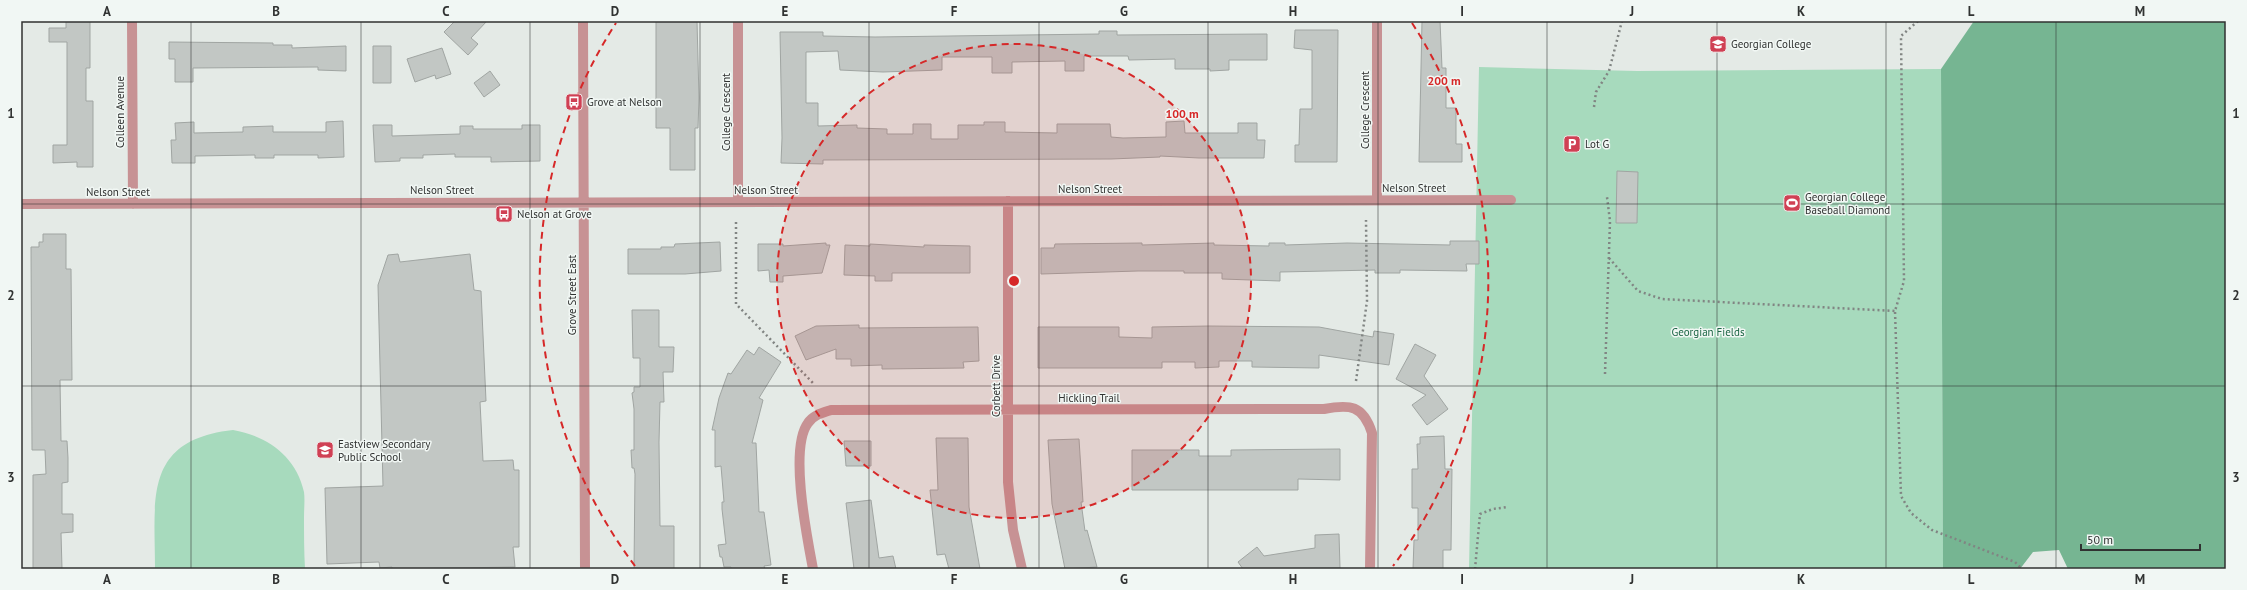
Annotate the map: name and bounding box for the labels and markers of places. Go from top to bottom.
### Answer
school or university icon: Georgian College [1708,34,1728,54]
place label: Georgian College [1731,37,1812,51]
bus stop icon: Grove at Nelson [564,92,584,112]
place label: Grove at Nelson [587,95,662,109]
parking icon: Lot G [1562,134,1582,154]
place label: Lot G [1585,137,1610,151]
place label: Georgian College Baseball Diamond [1805,190,1890,217]
sports icon: Georgian College Baseball Diamond [1782,193,1802,213]
bus stop icon: Nelson at Grove [494,204,514,224]
place label: Nelson at Grove [517,207,592,221]
centre of rings [1007,274,1021,288]
place label: Eastview Secondary Public School [338,437,431,464]
school or university icon: Eastview Secondary Public School [315,440,335,460]

